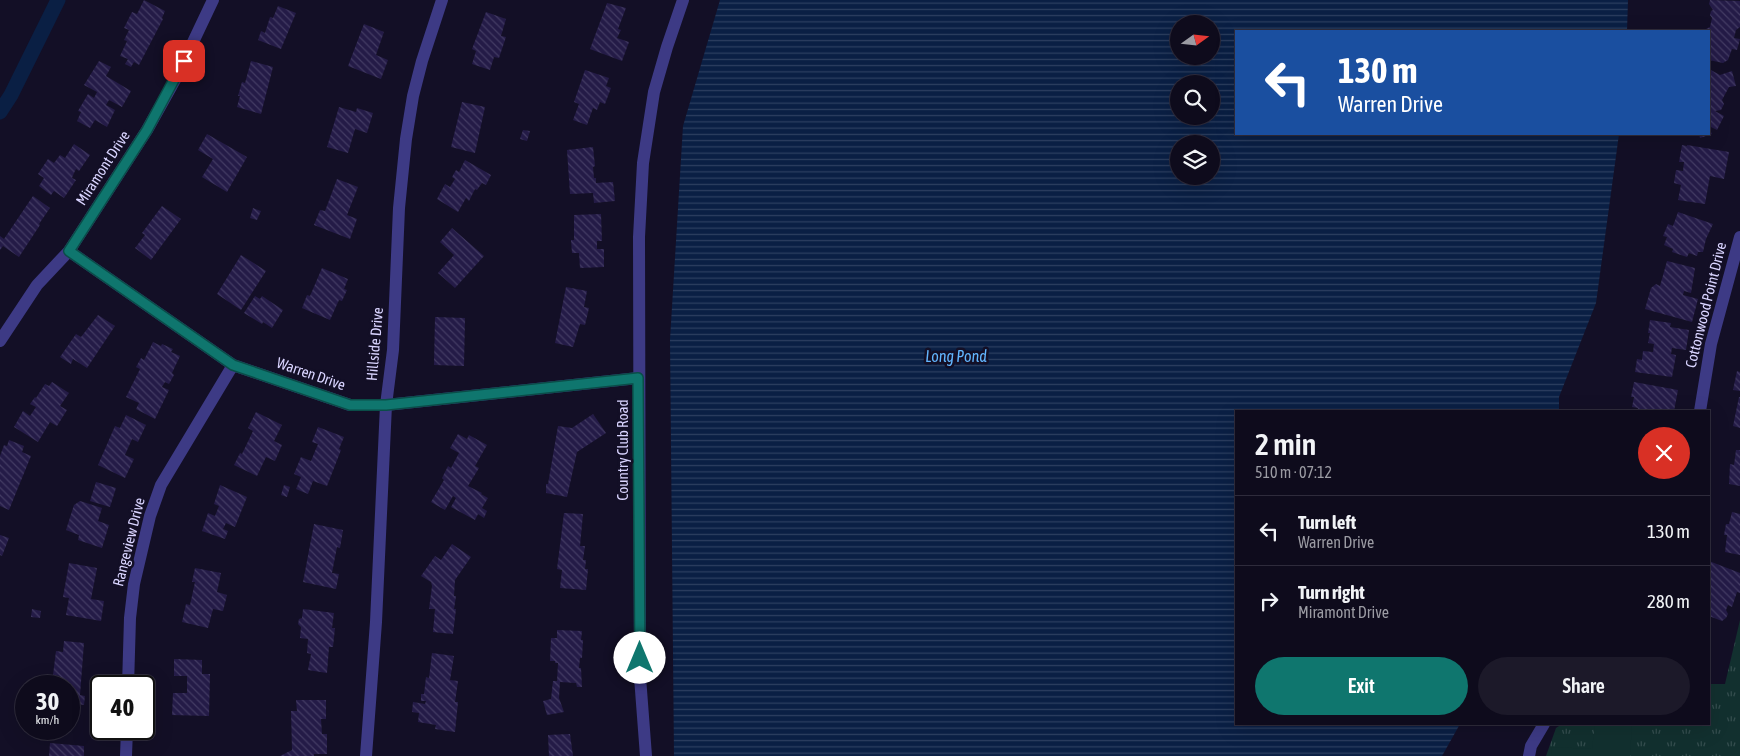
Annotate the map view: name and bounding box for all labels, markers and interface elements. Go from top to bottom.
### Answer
north arrow [1170,15,1220,65]
map controls [1170,15,1220,185]
pin [163,40,205,82]
icon: arrive [170,47,198,75]
icon: left [1255,50,1320,115]
text: 130 m [1338,50,1417,90]
button: search [1170,75,1220,125]
text: Warren Drive [1338,91,1443,117]
street label: Miramont Drive [72,127,133,208]
button: layers [1170,135,1220,185]
street label: Cottonwood Point Drive [1682,240,1729,370]
street label: Hillside Drive [363,306,386,382]
water label: Long Pond [925,347,987,366]
street label: Warren Drive [275,354,348,393]
street label: Country Club Road [614,399,631,501]
text: 2 min [1255,427,1316,461]
button: close [1638,427,1690,479]
text: 510 m · 07:12 [1255,463,1332,481]
street label: Rangeview Drive [109,496,148,588]
text: Turn left [1298,511,1356,533]
icon: left [1255,517,1283,545]
text: 130 m [1647,520,1690,542]
text: Warren Drive [1298,533,1374,551]
text: Turn right [1298,581,1365,603]
icon: right [1255,587,1283,615]
text: 280 m [1647,590,1690,612]
text: Miramont Drive [1298,603,1389,621]
position arrow [613,631,665,683]
button: Exit [1255,657,1468,715]
button: Share [1478,657,1690,715]
speed limit sign: 40 [90,675,155,740]
text: 30 [36,687,59,715]
text: km/h [36,713,59,727]

